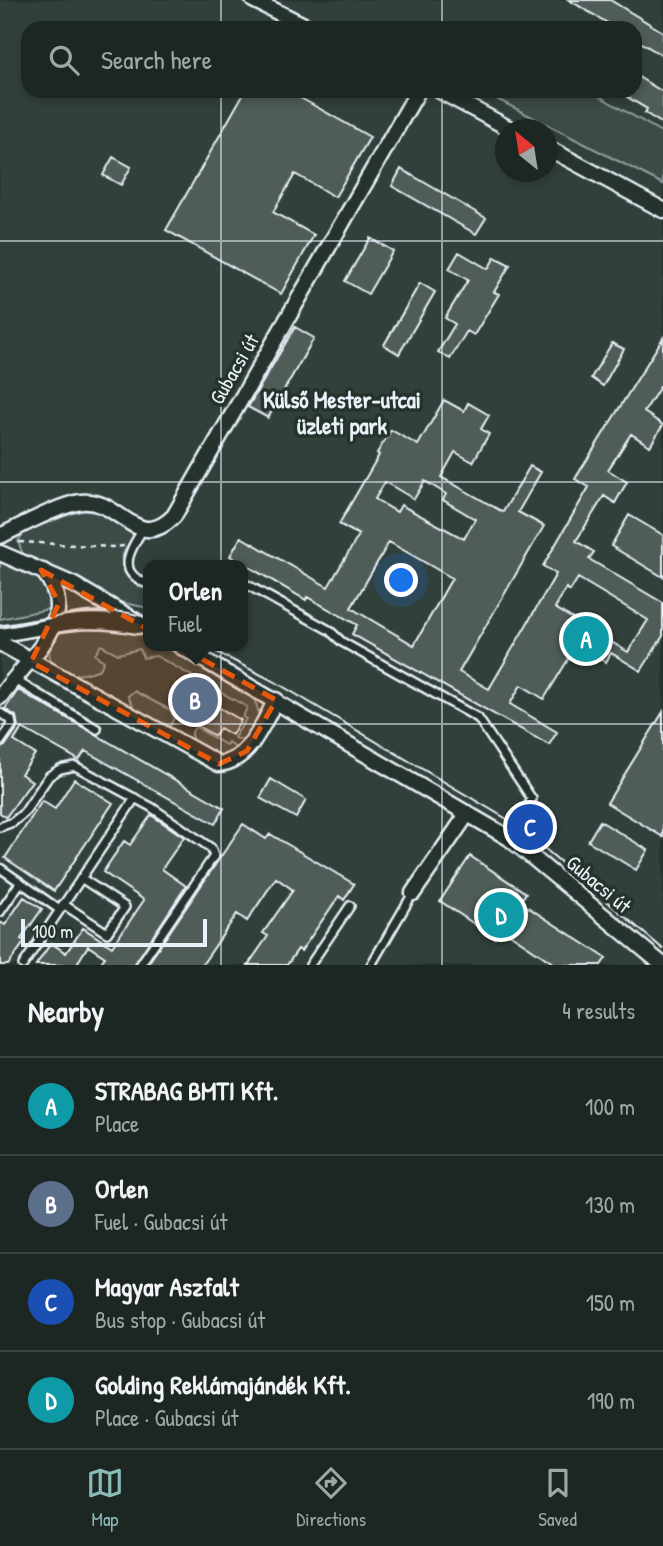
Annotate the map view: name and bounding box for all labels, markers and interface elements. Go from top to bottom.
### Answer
search box [21,21,642,98]
icon: search [45,41,83,79]
text: Search here [101,42,212,77]
north arrow [495,119,558,182]
street label: Gubacsi út [202,328,266,409]
district label: Külső Mester-utcai üzleti park [263,384,421,442]
popup [143,560,248,651]
your location [384,563,418,597]
text: Orlen [169,573,222,608]
text: Fuel [169,608,202,639]
pin: A [563,613,609,665]
pin: B [172,674,218,726]
pin: C [507,801,553,853]
street label: Gubacsi út [560,848,638,920]
pin: D [478,889,524,941]
scale bar [21,916,206,948]
text: 100 m [32,918,73,944]
text: Nearby [28,991,104,1031]
text: 4 results [562,995,635,1026]
text: STRABAG BMTI Kft. [95,1073,278,1108]
text: A [45,1091,57,1122]
text: 100 m [585,1091,635,1122]
text: Place [95,1108,139,1139]
text: Orlen [95,1171,148,1206]
text: B [45,1189,57,1220]
text: 130 m [585,1189,635,1220]
text: Fuel · Gubacsi út [95,1206,227,1237]
text: Magyar Aszfalt [95,1269,239,1304]
text: C [45,1287,57,1318]
text: 150 m [586,1287,635,1318]
text: Bus stop · Gubacsi út [95,1304,265,1335]
text: Golding Reklámajándék Kft. [95,1367,351,1402]
text: D [46,1385,56,1416]
text: 190 m [587,1385,635,1416]
text: Place · Gubacsi út [95,1402,239,1433]
tab: Map [86,1464,124,1532]
tab: Directions [296,1464,366,1532]
tab: Saved [538,1464,577,1532]

